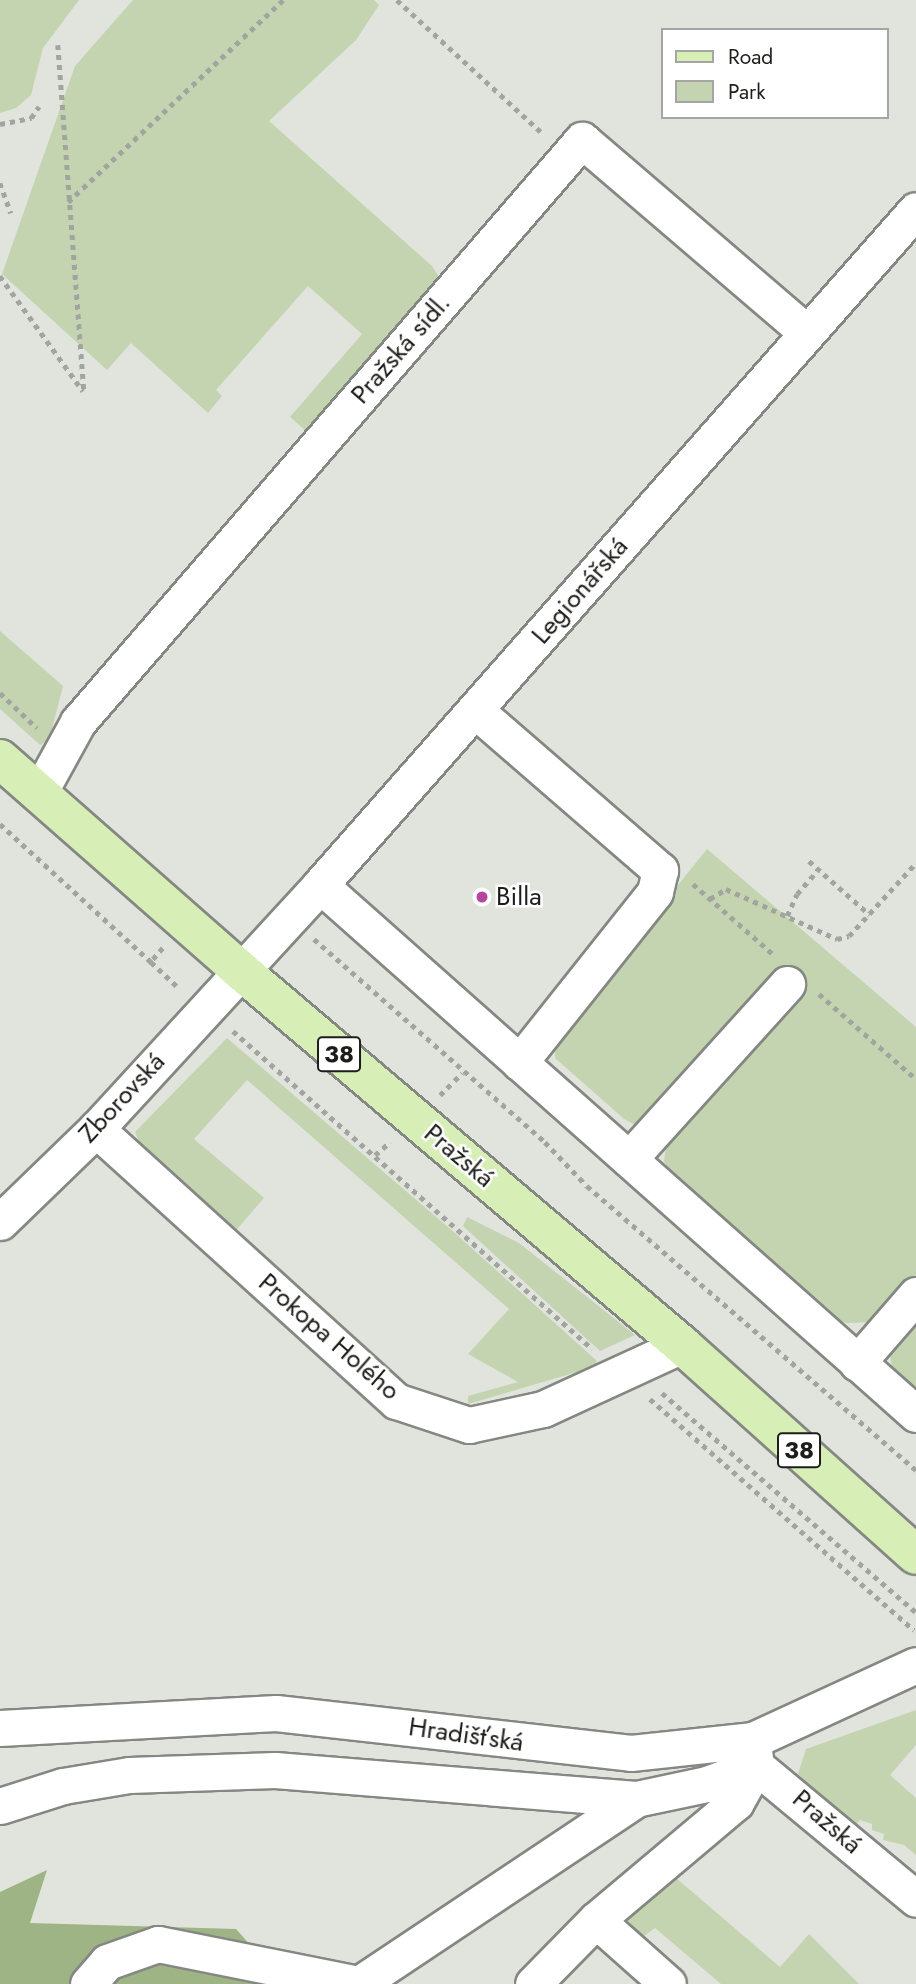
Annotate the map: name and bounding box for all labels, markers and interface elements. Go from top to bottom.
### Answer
legend [660,28,888,119]
text: Road [728,42,773,72]
text: Park [728,77,765,107]
street label: Pražská sídl. [345,288,457,410]
street label: Legionářská [525,531,635,651]
place label: Billa [496,881,542,913]
marker: Billa [474,889,490,905]
road number: 38 [316,1034,362,1074]
street label: Zborovská [73,1047,171,1149]
street label: Pražská [418,1118,500,1194]
street label: Prokopa Holého [252,1267,406,1407]
road number: 38 [776,1430,822,1470]
street label: Hradišťská [407,1712,525,1758]
street label: Pražská [786,1783,868,1861]

